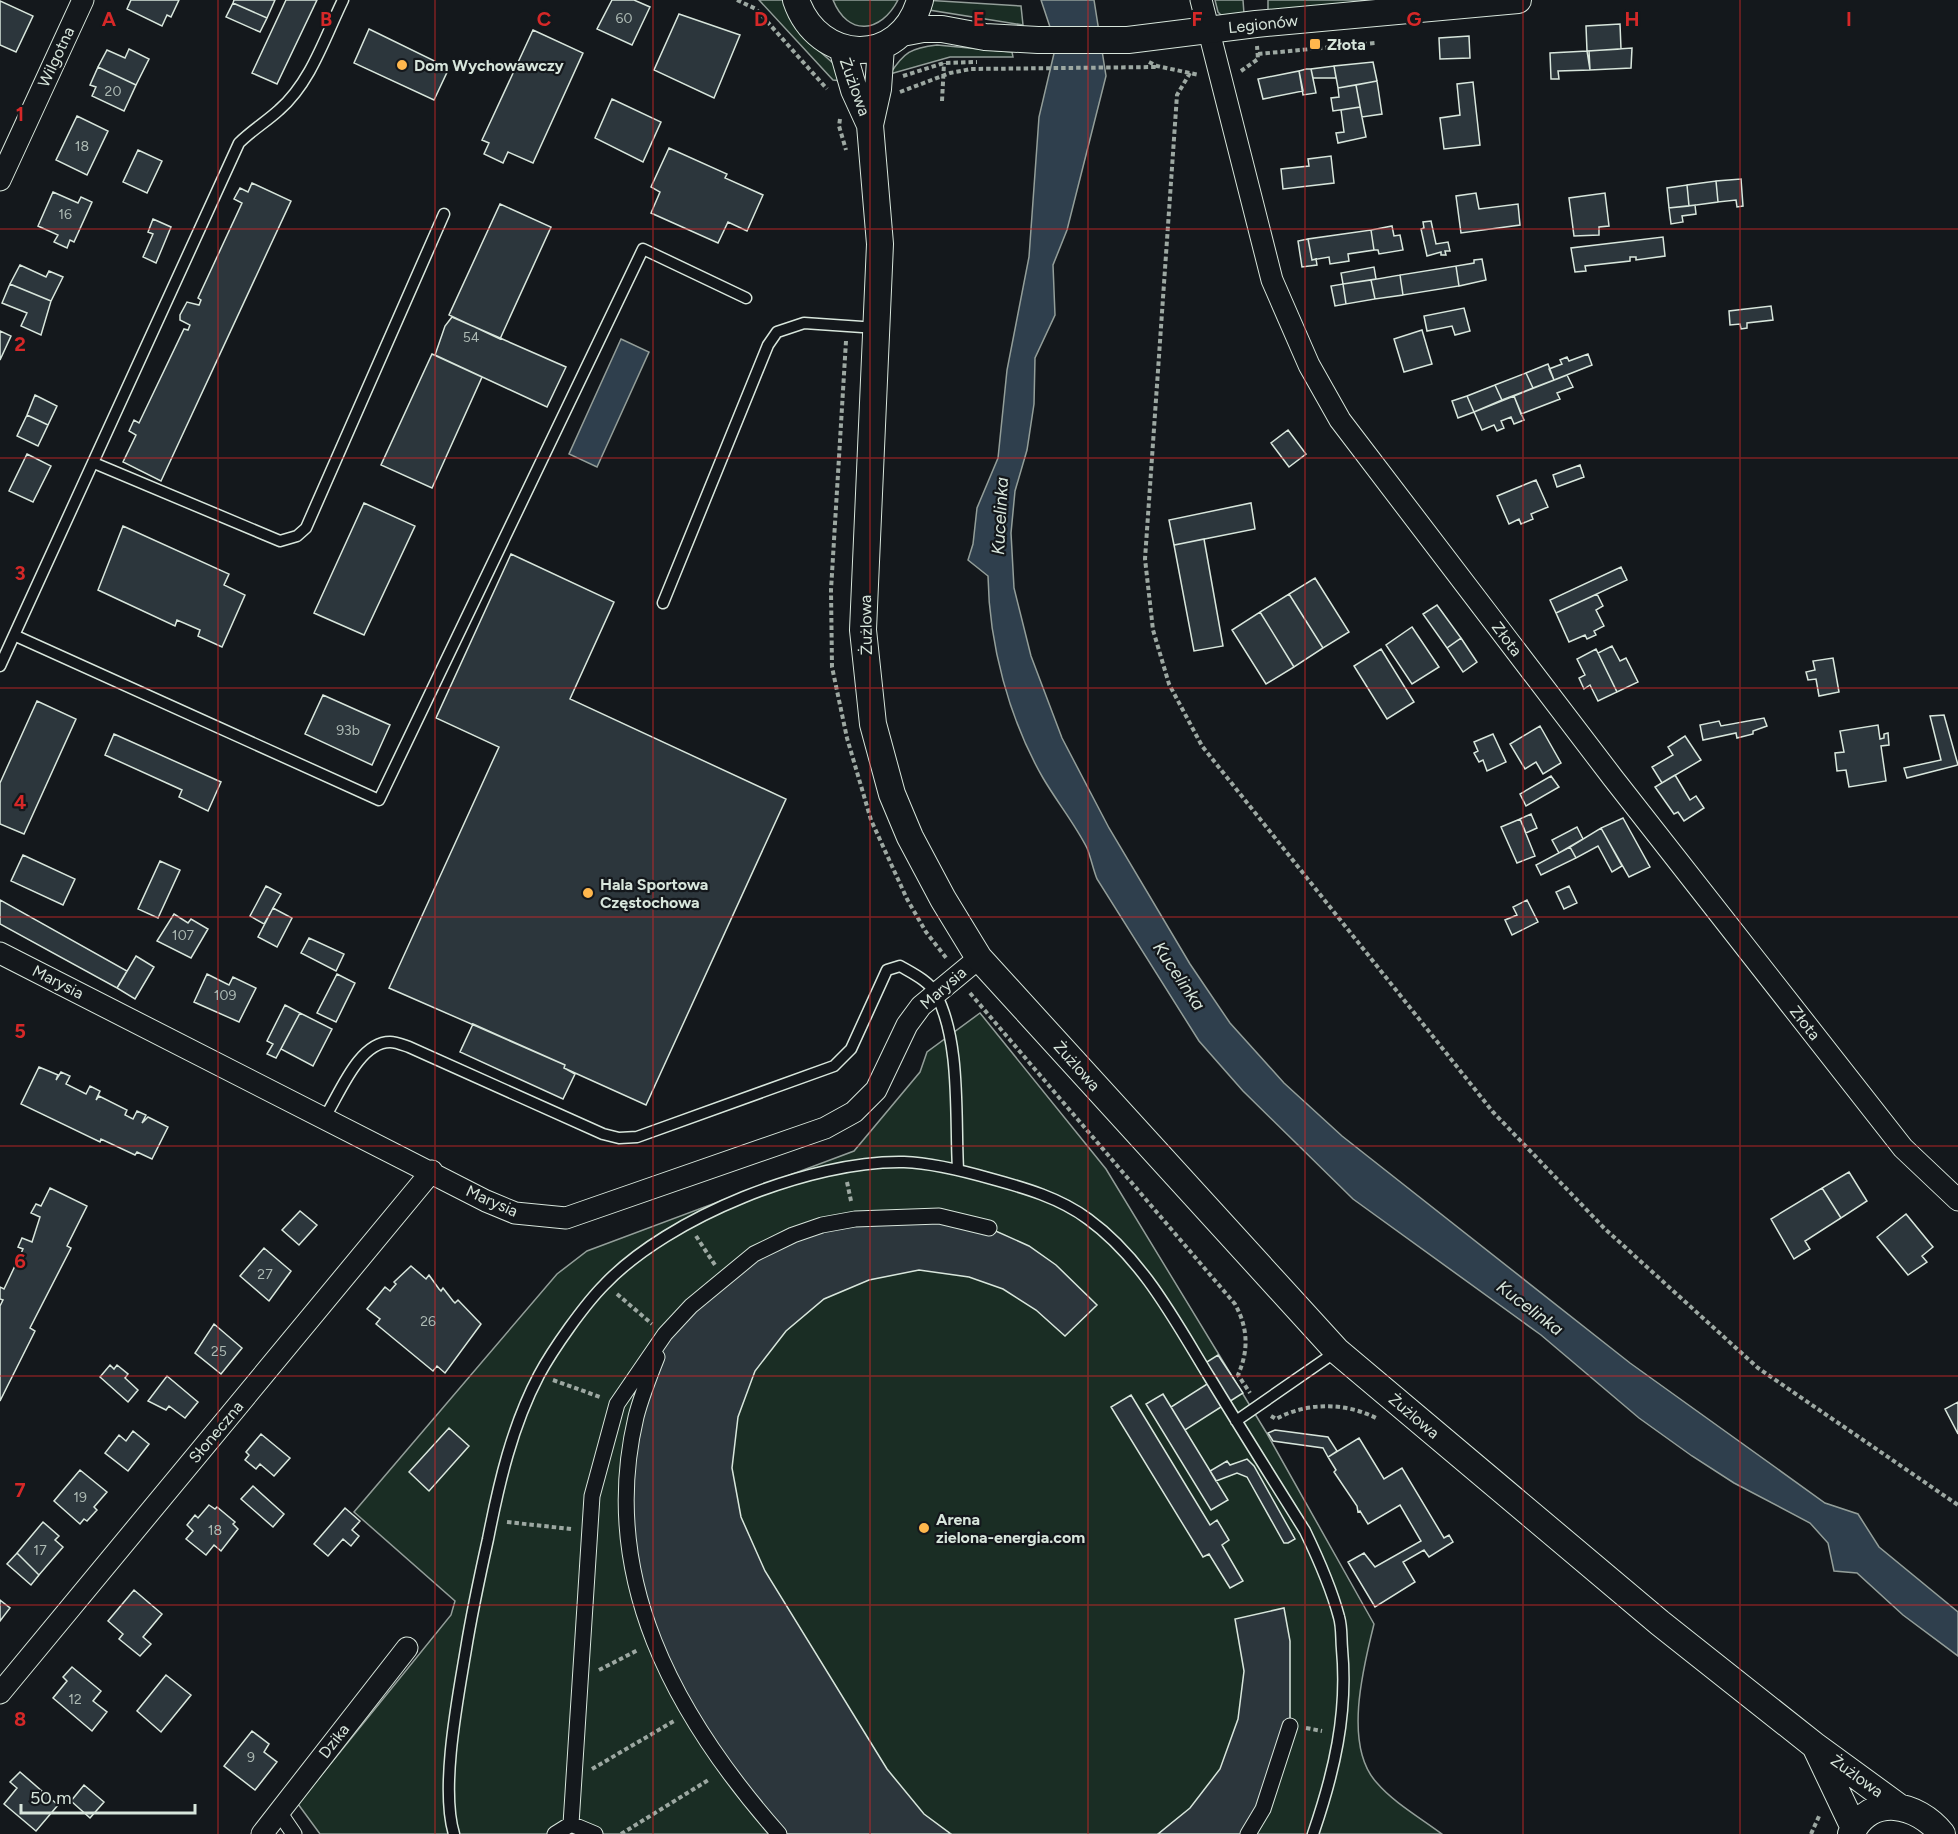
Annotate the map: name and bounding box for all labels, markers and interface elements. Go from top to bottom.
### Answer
text: A [102,7,117,31]
text: B [320,7,332,31]
text: C [537,7,551,31]
text: D [754,7,768,31]
text: E [973,7,985,31]
text: F [1191,7,1203,31]
text: G [1407,7,1422,31]
text: H [1625,7,1640,31]
text: I [1846,7,1852,31]
house number: 60 [616,10,632,27]
street label: Legionów [1227,11,1299,37]
street label: Wilgotna [34,24,78,90]
place label: Złota [1327,35,1366,54]
marker: Złota [1308,37,1322,51]
street label: Żużlowa [836,55,874,119]
place label: Dom Wychowawczy [414,56,565,75]
marker: Dom Wychowawczy [395,58,409,72]
house number: 20 [105,83,121,100]
text: 1 [16,102,24,126]
house number: 18 [75,138,89,155]
house number: 16 [58,206,72,223]
house number: 54 [463,329,480,346]
text: 2 [14,332,26,356]
water label: Kucelinka [987,476,1013,555]
text: 3 [14,561,26,585]
street label: Żużlowa [856,595,876,655]
street label: Złota [1488,618,1526,660]
house number: 93b [336,722,360,739]
text: 4 [14,790,27,814]
place label: Hala Sportowa Częstochowa [600,875,708,912]
marker: Hala Sportowa Częstochowa [581,886,595,900]
house number: 107 [172,927,195,944]
water label: Kucelinka [1148,938,1210,1015]
street label: Marysia [29,961,87,1003]
street label: Marysia [916,963,970,1013]
house number: 109 [214,987,236,1004]
street label: Złota [1786,1002,1824,1044]
text: 5 [14,1019,26,1043]
street label: Żużlowa [1050,1037,1104,1095]
street label: Marysia [463,1181,521,1221]
text: 6 [14,1249,26,1273]
house number: 27 [257,1266,273,1283]
water label: Kucelinka [1492,1276,1568,1340]
house number: 26 [420,1313,436,1330]
house number: 25 [211,1343,227,1360]
street label: Żużlowa [1385,1389,1443,1443]
street label: Słoneczna [185,1397,247,1467]
text: 7 [14,1478,26,1502]
house number: 19 [73,1489,87,1506]
place label: Arena zielona-energia.com [936,1510,1085,1547]
marker: Arena zielona-energia.com [917,1521,931,1535]
house number: 18 [208,1522,222,1539]
house number: 17 [33,1542,47,1559]
house number: 12 [68,1691,82,1708]
text: 8 [14,1707,26,1731]
street label: Dzika [315,1720,353,1762]
house number: 9 [247,1749,255,1766]
street label: Żużlowa [1827,1751,1887,1801]
scale bar [21,1777,195,1815]
text: 50 m [30,1787,72,1809]

